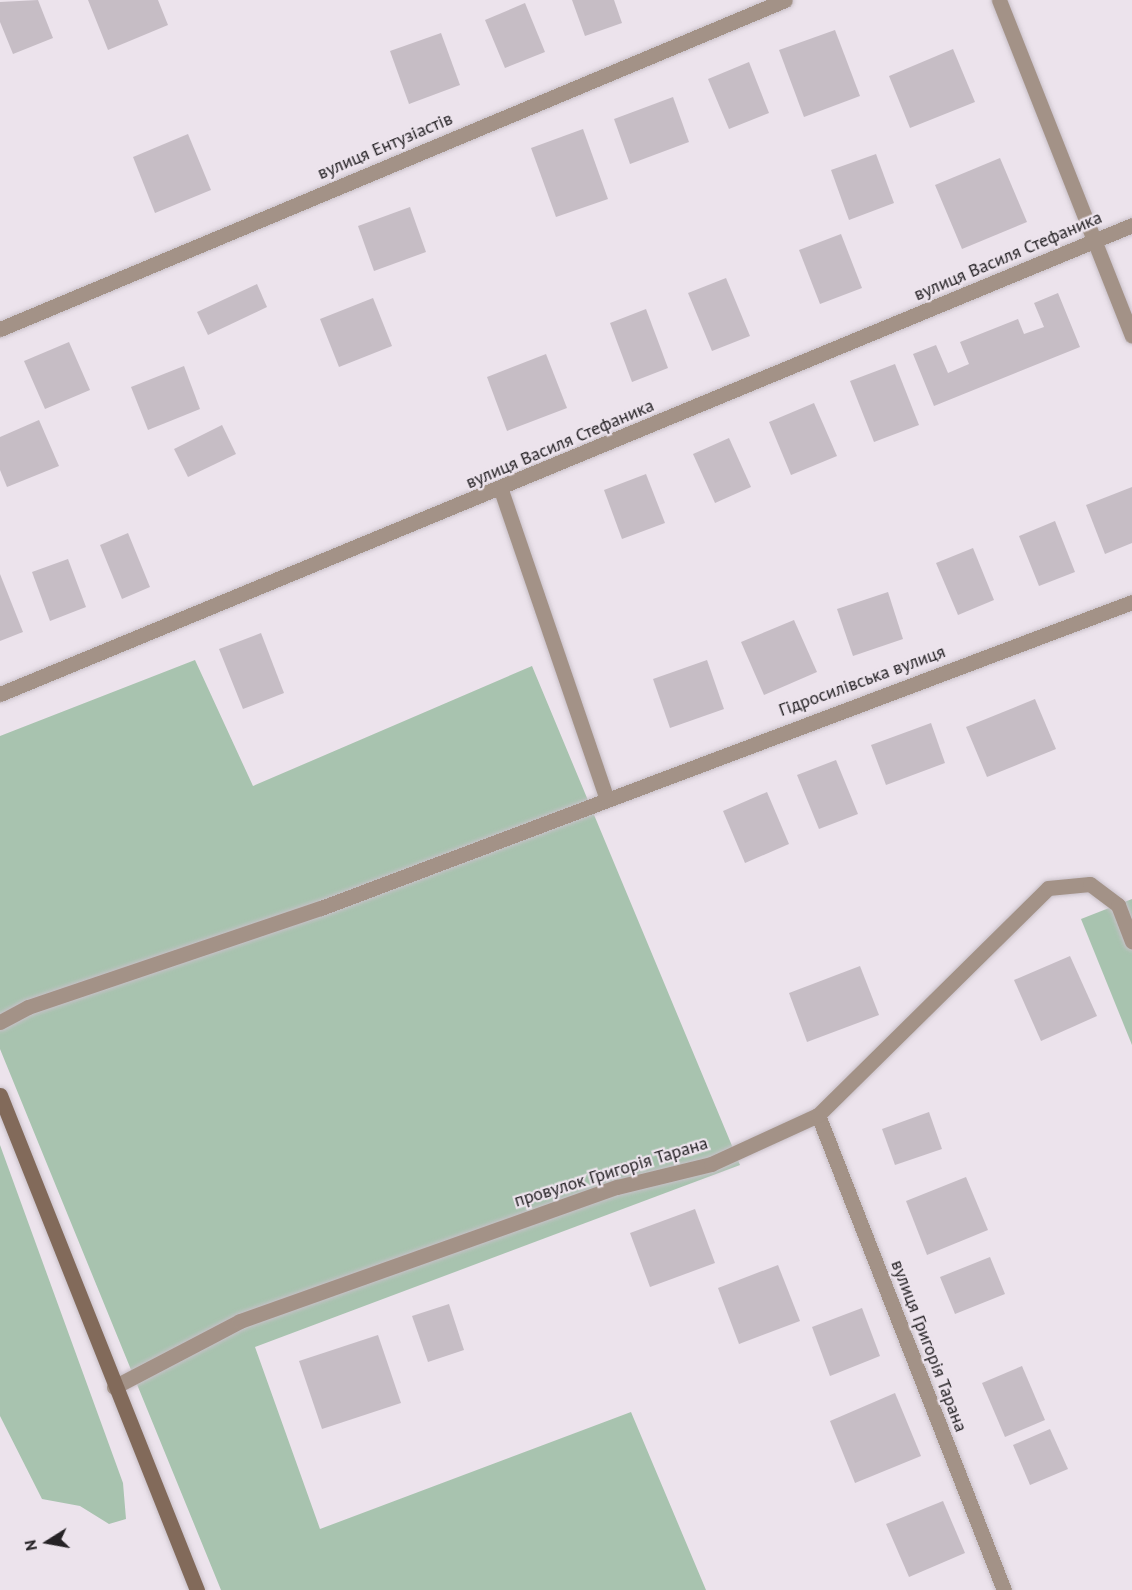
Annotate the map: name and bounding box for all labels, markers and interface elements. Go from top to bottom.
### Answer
street label: вулиця Ентузіастів [314,108,456,184]
street label: вулиця Василя Стефаника [911,207,1105,305]
street label: вулиця Василя Стефаника [463,395,657,493]
street label: Гідросилівська вулиця [776,641,948,721]
street label: провулок Григорія Тарана [511,1132,711,1212]
street label: вулиця Григорія Тарана [886,1257,972,1435]
north arrow [18,1512,78,1572]
text: N [20,1538,41,1553]

